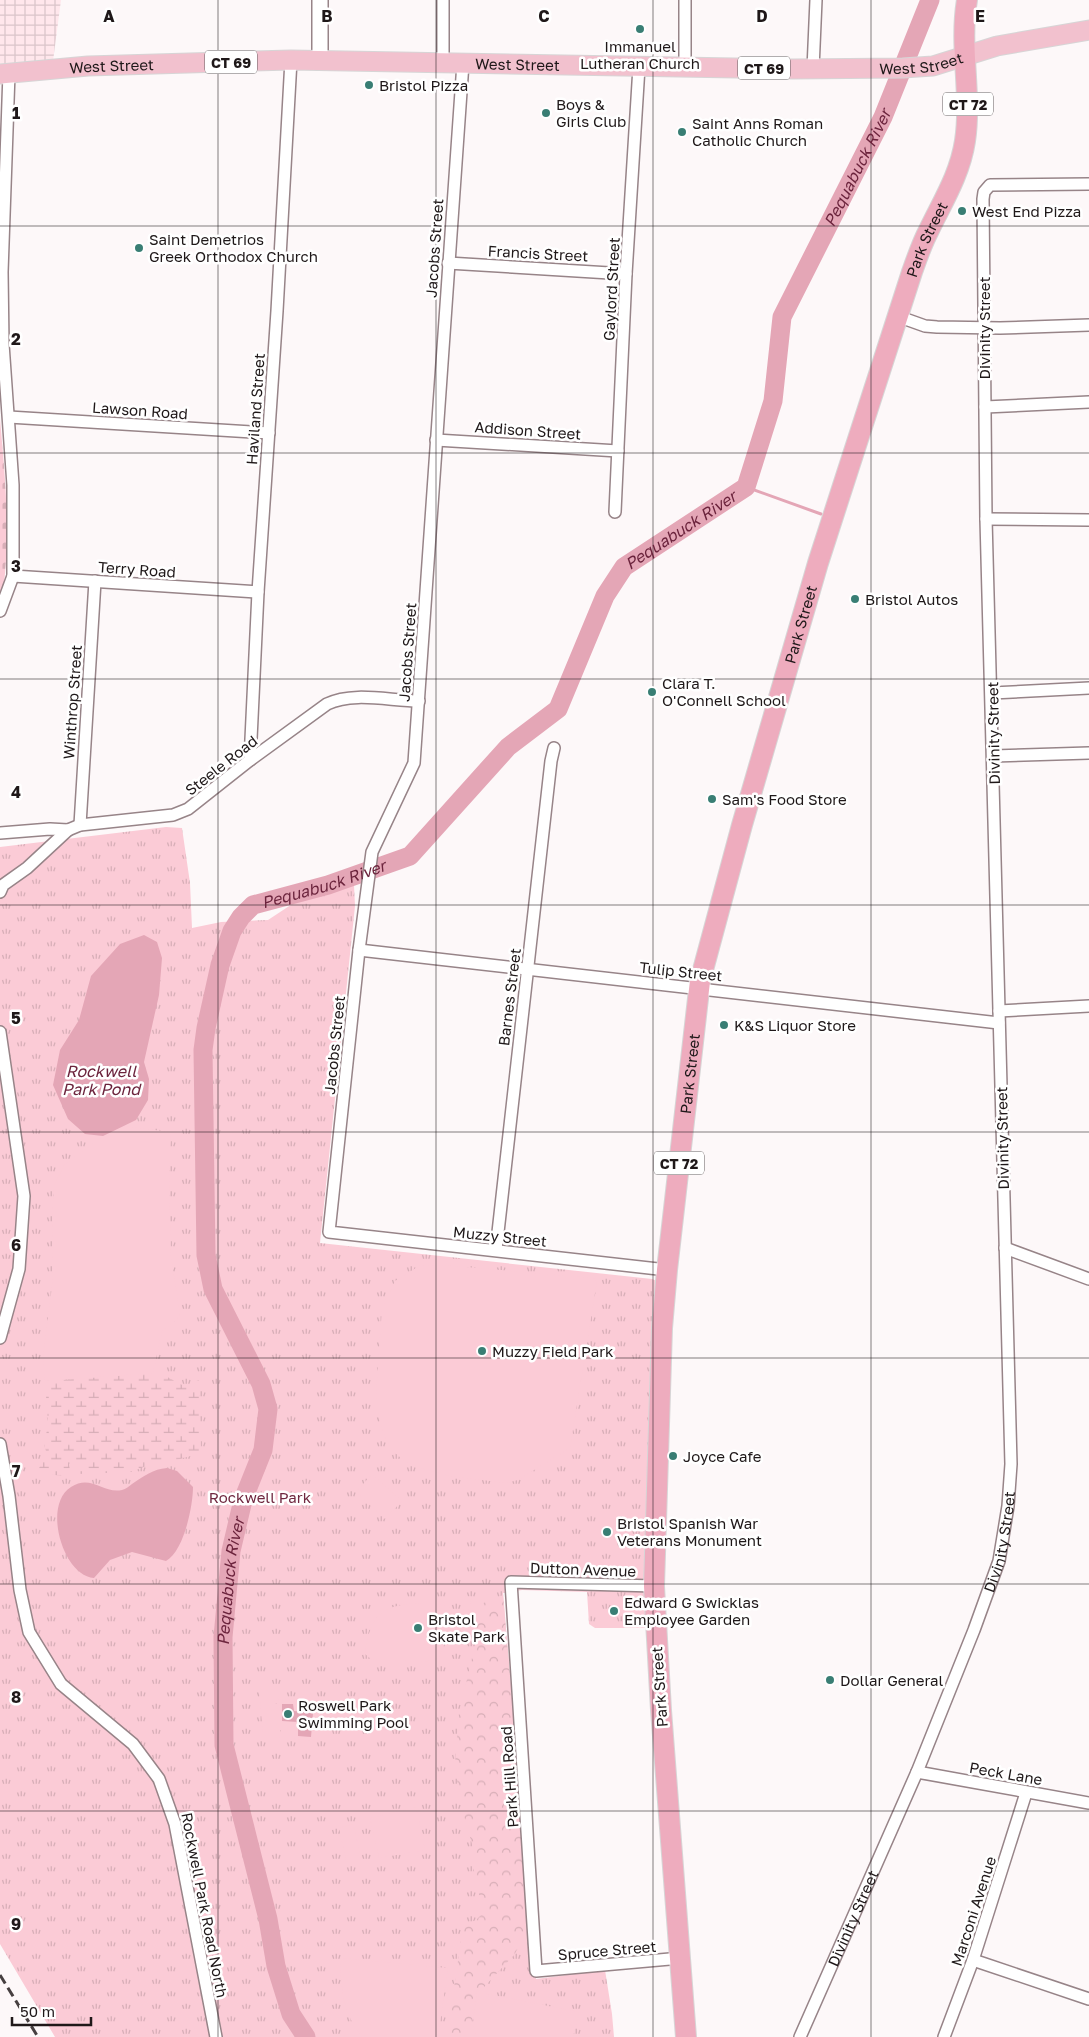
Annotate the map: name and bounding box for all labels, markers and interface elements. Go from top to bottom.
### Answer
text: A [103,6,115,26]
text: B [321,6,333,26]
text: C [538,6,550,26]
text: D [756,6,768,26]
text: E [975,6,985,26]
marker: Immanuel Lutheran Church [634,23,646,35]
place label: Immanuel Lutheran Church [580,37,700,72]
street label: West Street [879,48,965,77]
road number: CT 69 [205,51,257,74]
street label: West Street [475,54,560,74]
street label: West Street [69,55,154,77]
road number: CT 69 [738,56,790,80]
place label: Bristol Pizza [379,76,468,94]
marker: Bristol Pizza [363,79,375,91]
road number: CT 72 [943,92,993,116]
place label: Boys & Girls Club [556,95,626,130]
text: 1 [12,103,20,123]
water label: Pequabuck River [819,104,896,230]
marker: Boys & Girls Club [540,107,552,119]
place label: Saint Anns Roman Catholic Church [692,114,823,149]
marker: Saint Anns Roman Catholic Church [676,126,688,138]
street label: Jacobs Street [422,198,446,298]
street label: Park Street [902,199,951,279]
place label: West End Pizza [972,202,1081,220]
marker: West End Pizza [956,205,968,217]
place label: Saint Demetrios Greek Orthodox Church [149,230,318,265]
street label: Gaylord Street [599,237,623,341]
street label: Francis Street [487,241,589,265]
marker: Saint Demetrios Greek Orthodox Church [133,242,145,254]
street label: Divinity Street [975,276,993,380]
text: 2 [11,329,21,349]
street label: Haviland Street [242,353,268,465]
street label: Lawson Road [92,398,188,422]
street label: Addison Street [474,417,582,443]
water label: Pequabuck River [621,485,742,574]
text: 3 [11,556,21,576]
street label: Terry Road [98,557,176,581]
street label: Park Street [780,583,820,665]
place label: Bristol Autos [865,590,958,608]
marker: Bristol Autos [849,593,861,605]
street label: Jacobs Street [395,602,419,702]
street label: Winthrop Street [59,644,85,760]
place label: Clara T. O'Connell School [662,674,786,709]
street label: Divinity Street [983,681,1003,785]
marker: Clara T. O'Connell School [646,686,658,698]
street label: Steele Road [181,731,261,799]
text: 4 [11,782,21,802]
place label: Sam's Food Store [722,790,847,808]
marker: Sam's Food Store [706,793,718,805]
water label: Pequabuck River [259,855,391,912]
street label: Barnes Street [494,947,524,1047]
street label: Tulip Street [639,958,723,984]
street label: Jacobs Street [320,995,348,1095]
text: 5 [11,1008,21,1028]
place label: K&S Liquor Store [734,1016,856,1034]
marker: K&S Liquor Store [718,1019,730,1031]
street label: Park Street [676,1033,703,1115]
water label: Rockwell Park Pond [62,1061,142,1099]
street label: Divinity Street [992,1086,1012,1190]
road number: CT 72 [654,1152,704,1174]
street label: Muzzy Street [452,1222,548,1250]
text: 6 [11,1235,21,1255]
place label: Muzzy Field Park [492,1342,614,1360]
marker: Muzzy Field Park [476,1345,488,1357]
place label: Joyce Cafe [683,1447,762,1465]
marker: Joyce Cafe [667,1450,679,1462]
text: 7 [12,1461,21,1481]
park label: Rockwell Park [209,1488,312,1506]
street label: Divinity Street [979,1491,1018,1595]
water label: Pequabuck River [213,1513,249,1645]
place label: Bristol Spanish War Veterans Monument [617,1514,762,1549]
marker: Bristol Spanish War Veterans Monument [601,1526,613,1538]
street label: Dutton Avenue [530,1558,637,1580]
place label: Edward G Swicklas Employee Garden [624,1593,759,1628]
marker: Edward G Swicklas Employee Garden [608,1605,620,1617]
place label: Bristol Skate Park [428,1610,506,1645]
marker: Bristol Skate Park [412,1622,424,1634]
street label: Park Street [647,1646,671,1728]
place label: Dollar General [840,1671,944,1689]
marker: Dollar General [824,1674,836,1686]
text: 8 [11,1687,21,1707]
place label: Roswell Park Swimming Pool [298,1696,409,1731]
marker: Roswell Park Swimming Pool [282,1708,294,1720]
street label: Park Hill Road [496,1726,522,1828]
street label: Peck Lane [968,1758,1044,1788]
street label: Rockwell Park Road North [178,1811,232,1999]
street label: Marconi Avenue [947,1854,999,1968]
street label: Divinity Street [823,1867,882,1969]
text: 9 [11,1914,21,1934]
street label: Spruce Street [557,1937,657,1963]
scale bar [12,1994,91,2026]
text: 50 m [20,2002,55,2020]

